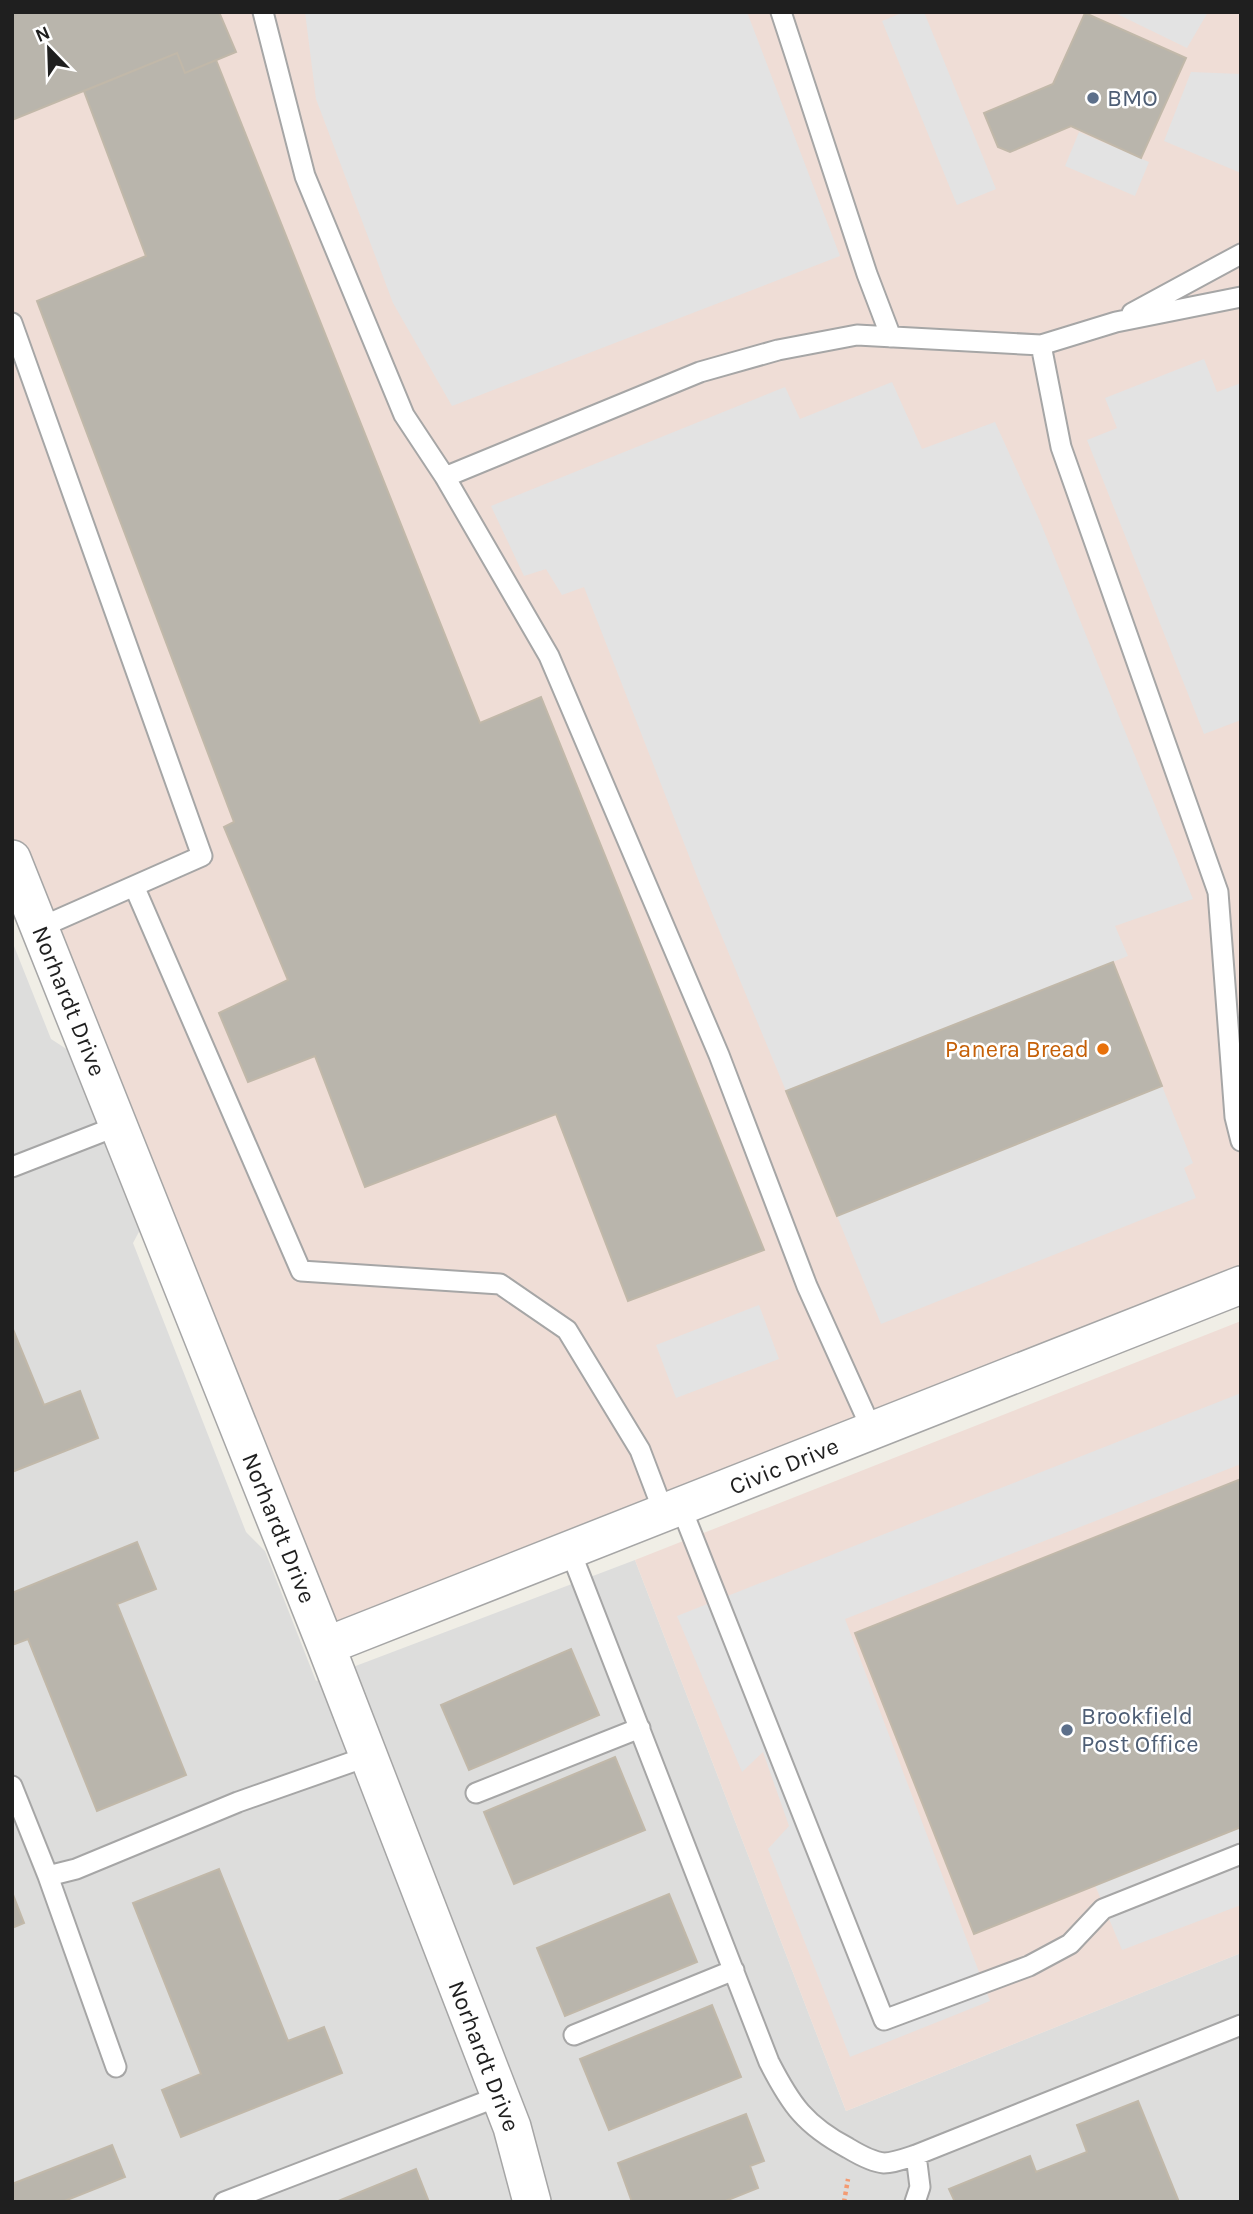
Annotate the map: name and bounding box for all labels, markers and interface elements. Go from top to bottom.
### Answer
north arrow [14,14,84,84]
text: N [32,21,53,47]
place label: BMO [1107,84,1158,112]
marker: BMO [1085,90,1101,106]
street label: Norhardt Drive [26,922,112,1080]
place label: Panera Bread [945,1035,1089,1063]
marker: Panera Bread [1095,1041,1111,1057]
street label: Civic Drive [725,1431,843,1501]
street label: Norhardt Drive [236,1449,322,1607]
place label: Brookfield Post Office [1081,1702,1199,1758]
marker: Brookfield Post Office [1059,1722,1075,1738]
street label: Norhardt Drive [442,1976,526,2136]

